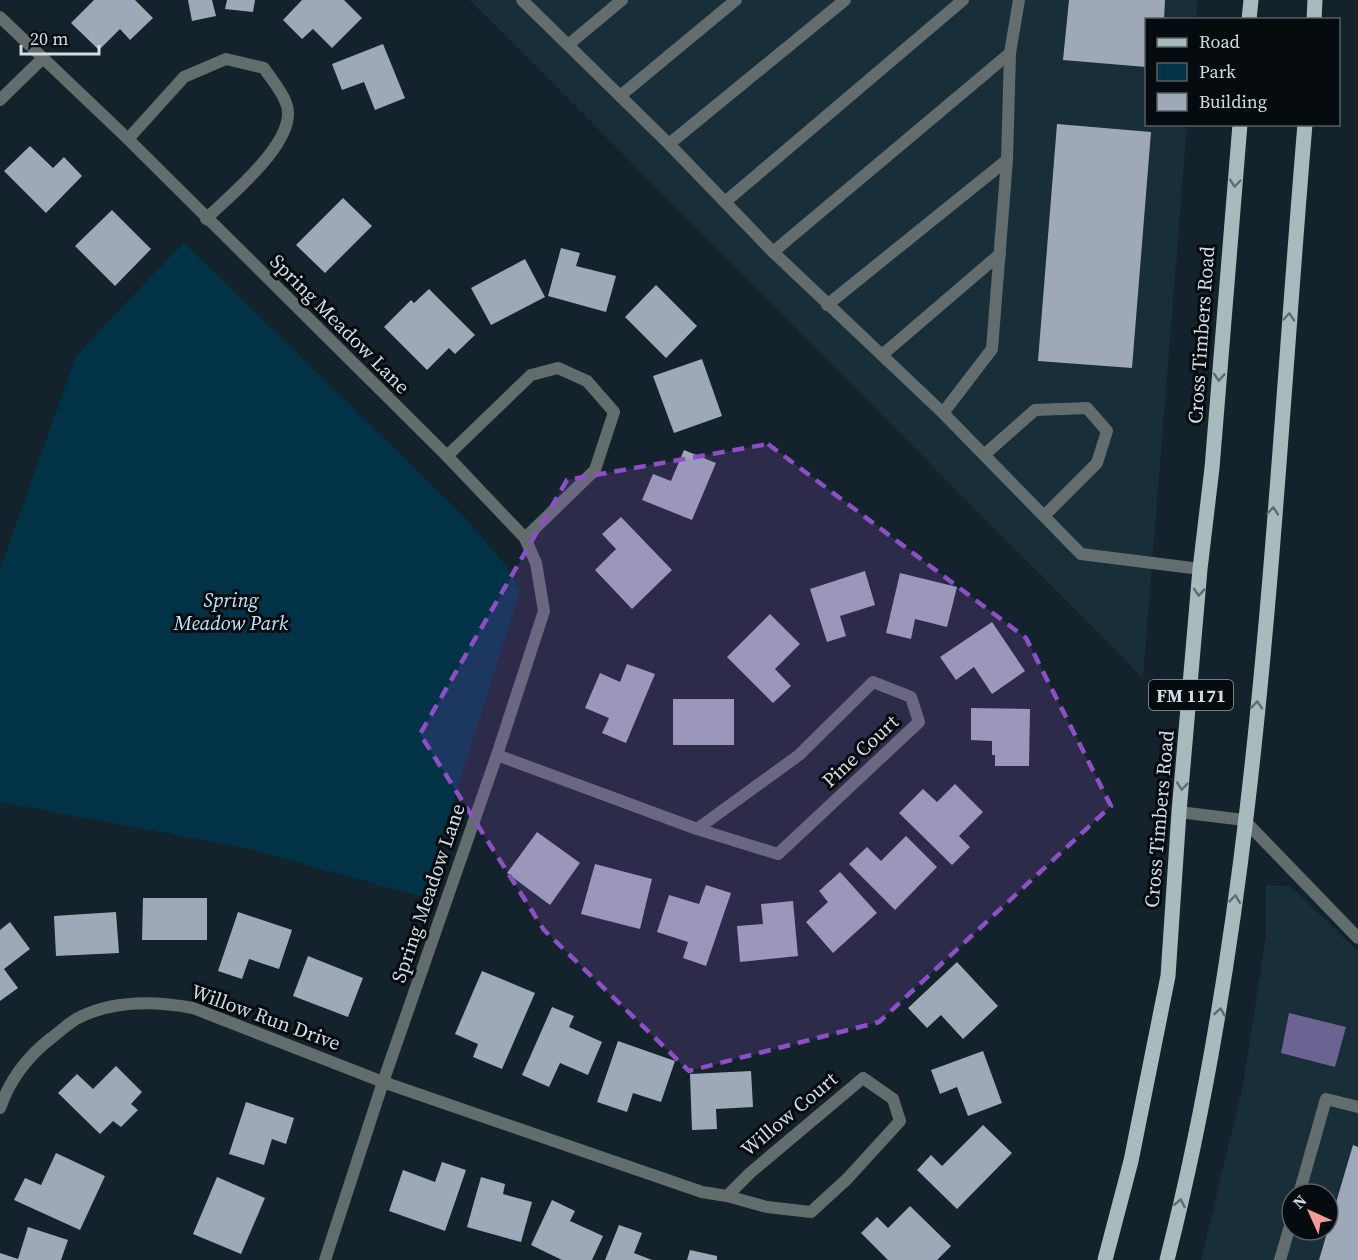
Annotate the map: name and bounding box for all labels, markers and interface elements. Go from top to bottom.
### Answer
scale bar [21,18,99,56]
legend [1145,18,1340,126]
text: 20 m [30,26,68,51]
text: Road [1199,29,1240,54]
text: Park [1199,59,1236,84]
text: Building [1199,89,1267,114]
one-way arrow [1229,178,1242,187]
street label: Cross Timbers Road [1181,244,1221,425]
street label: Spring Meadow Lane [264,248,416,400]
one-way arrow [1282,312,1295,321]
one-way arrow [1212,373,1225,382]
one-way arrow [1267,507,1280,516]
park label: Spring Meadow Park [173,586,289,637]
one-way arrow [1192,588,1205,597]
road number: FM 1171 [1149,680,1233,710]
one-way arrow [1250,701,1263,710]
street label: Pine Court [816,708,905,794]
street label: Cross Timbers Road [1137,728,1181,909]
one-way arrow [1176,782,1189,791]
street label: Spring Meadow Lane [384,800,472,986]
one-way arrow [1228,895,1241,904]
street label: Willow Run Drive [187,977,345,1057]
one-way arrow [1213,1008,1225,1017]
street label: Willow Court [735,1065,844,1163]
north arrow [1280,1182,1340,1242]
text: N [1287,1189,1312,1213]
one-way arrow [1173,1198,1186,1208]

